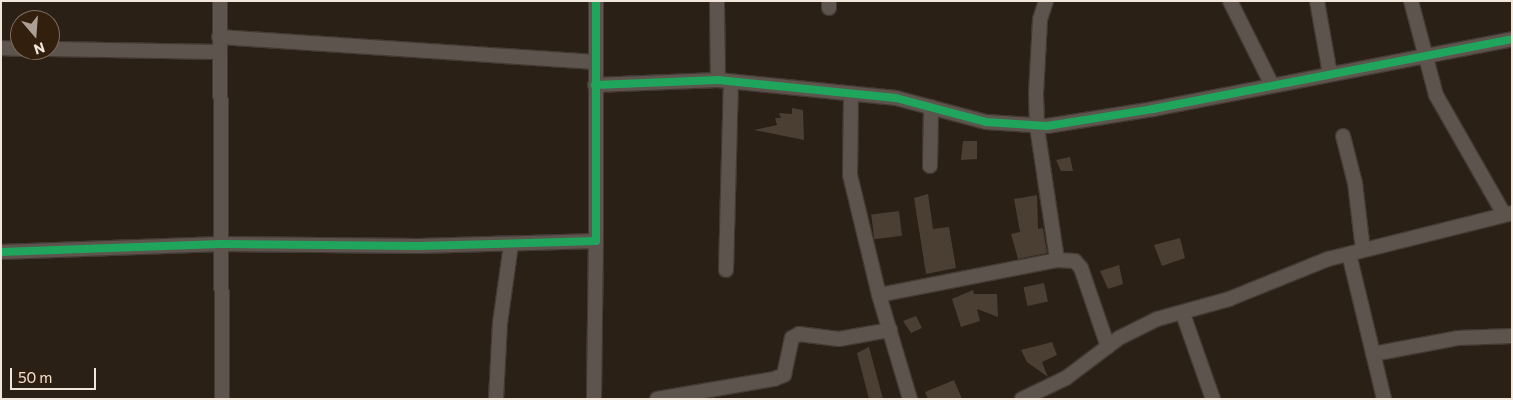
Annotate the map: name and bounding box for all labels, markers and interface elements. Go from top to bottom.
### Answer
north arrow [10,10,60,60]
text: N [32,39,47,58]
scale bar [12,358,99,390]
text: 50 m [18,368,52,386]

